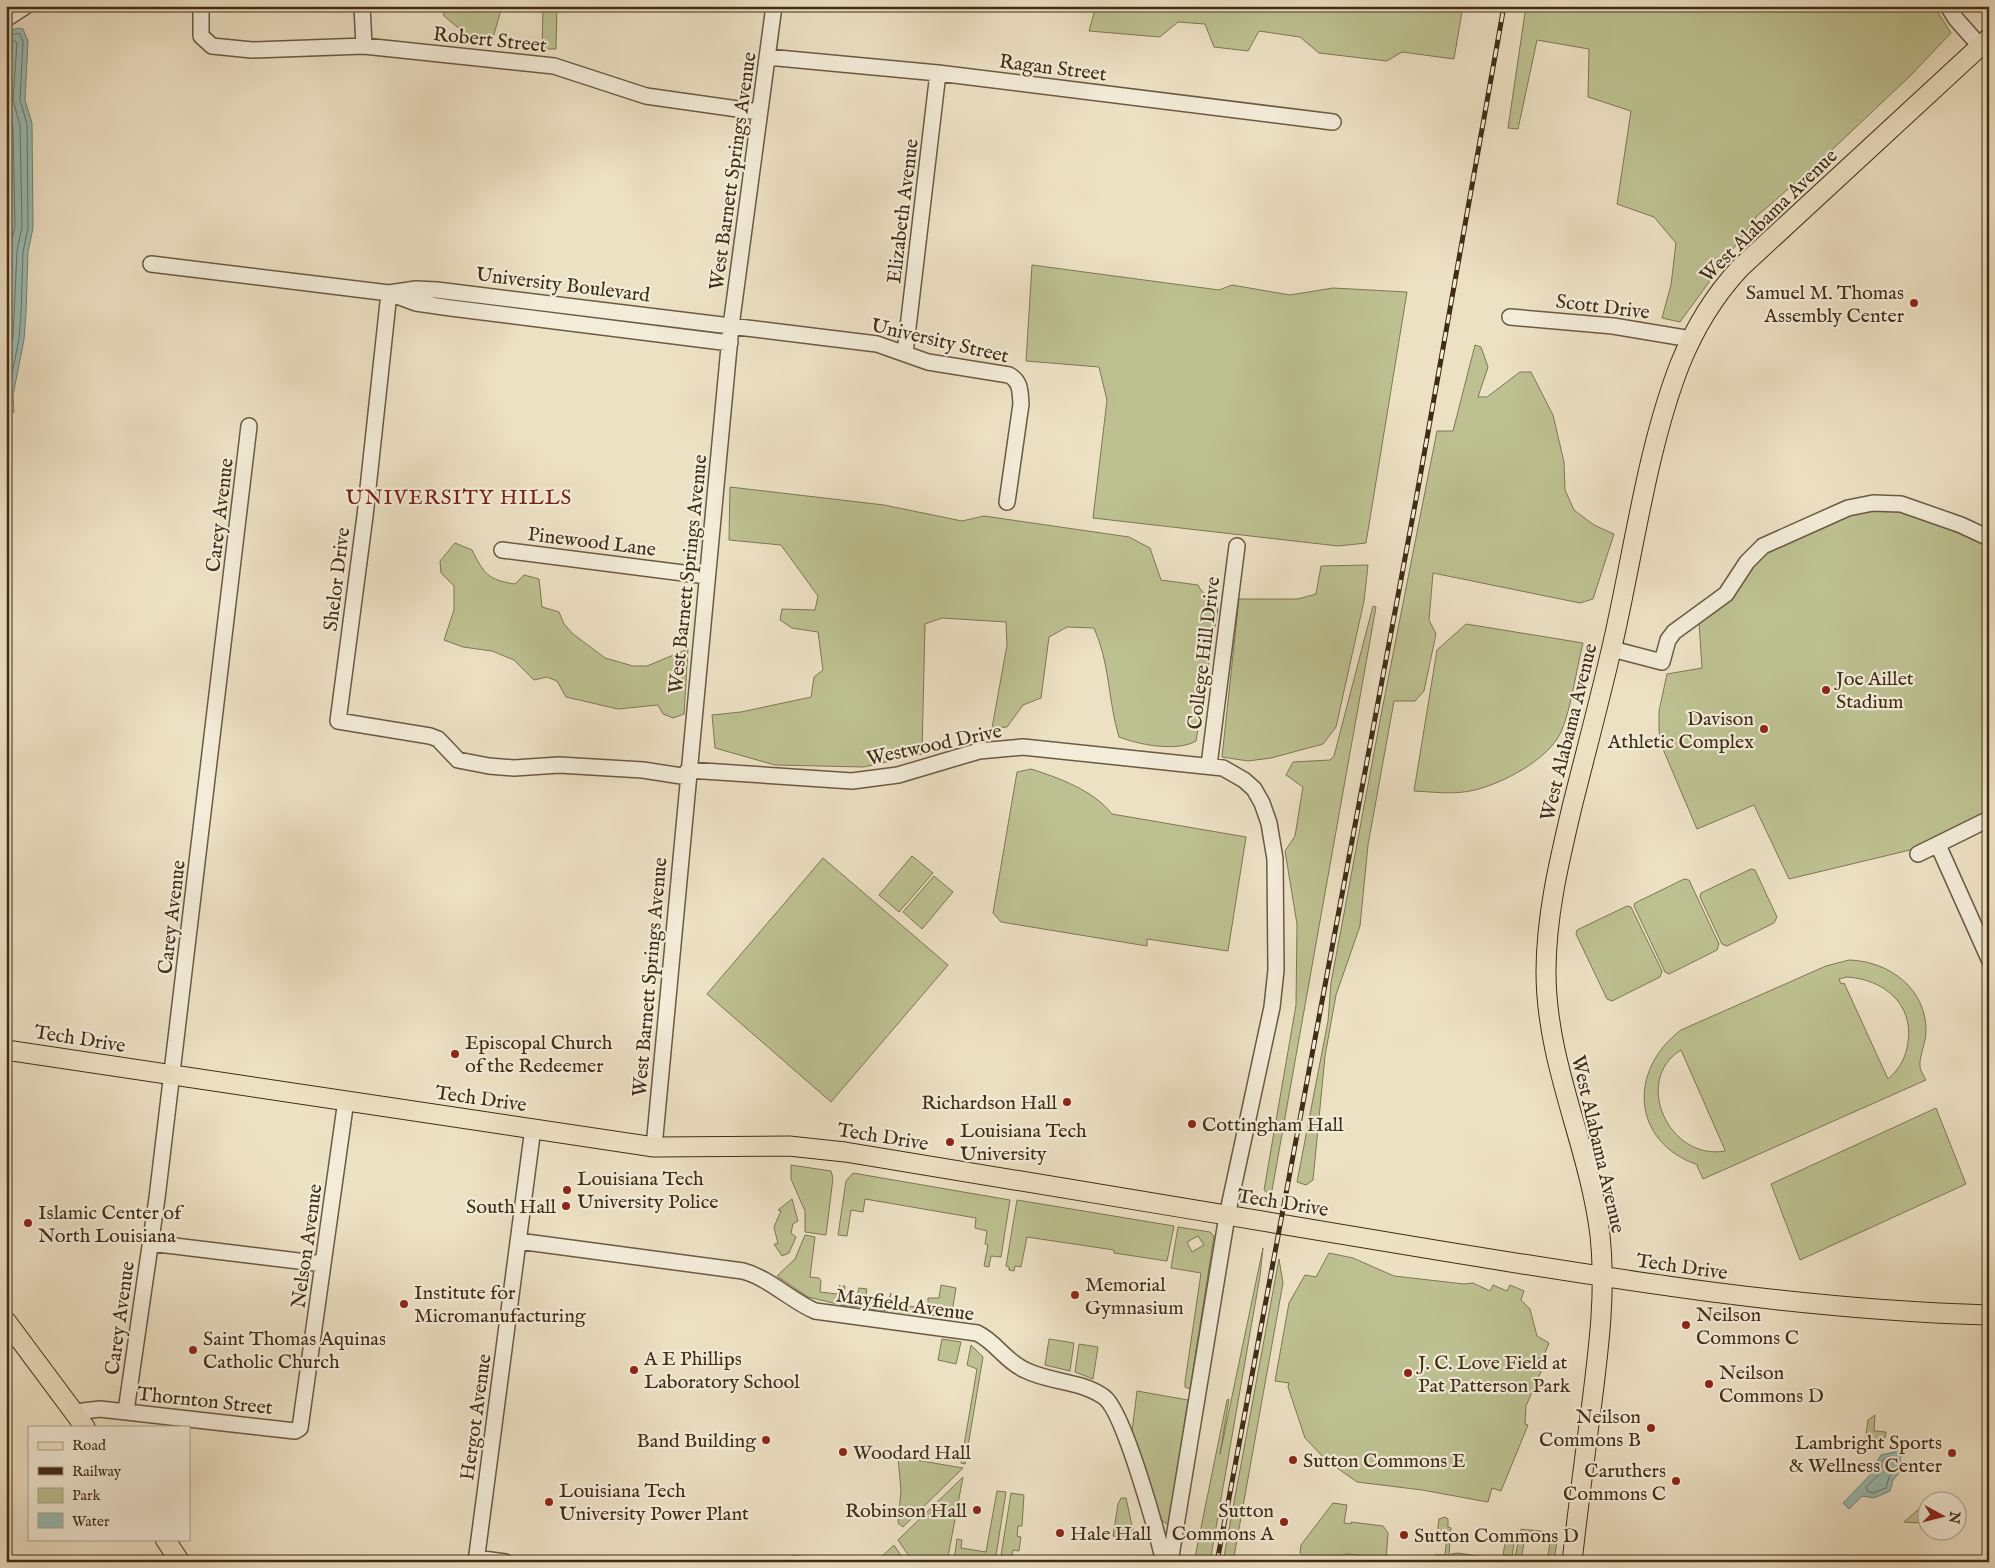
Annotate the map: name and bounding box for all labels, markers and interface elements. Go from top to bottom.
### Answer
street label: Robert Street [432,22,548,59]
street label: West Barnett Springs Avenue [704,50,763,292]
street label: Ragan Street [998,50,1108,87]
street label: Elizabeth Avenue [882,137,925,285]
street label: West Alabama Avenue [1695,144,1843,288]
street label: University Boulevard [474,262,652,309]
place label: Samuel M. Thomas Assembly Center [1746,281,1905,329]
street label: Scott Drive [1554,289,1651,326]
marker: Samuel M. Thomas Assembly Center [1908,297,1920,309]
street label: University Street [868,313,1011,369]
street label: West Barnett Springs Avenue [663,453,713,695]
street label: Carey Avenue [201,457,240,574]
district label: UNIVERSITY HILLS [346,485,572,512]
street label: Pinewood Lane [526,522,657,563]
street label: Shelor Drive [319,526,356,633]
street label: College Hill Drive [1183,575,1226,731]
street label: West Alabama Avenue [1535,641,1604,824]
place label: Joe Aillet Stadium [1834,667,1914,715]
marker: Joe Aillet Stadium [1820,684,1832,696]
place label: Davison Athletic Complex [1607,707,1754,755]
street label: Westwood Drive [865,719,1004,772]
marker: Davison Athletic Complex [1758,723,1770,735]
street label: West Barnett Springs Avenue [628,856,673,1098]
street label: Carey Avenue [153,859,192,976]
street label: Tech Drive [32,1020,127,1059]
place label: Episcopal Church of the Redeemer [465,1031,613,1079]
marker: Episcopal Church of the Redeemer [449,1048,461,1060]
street label: West Alabama Avenue [1565,1053,1630,1236]
street label: Tech Drive [433,1081,528,1118]
place label: Richardson Hall [921,1091,1058,1116]
marker: Richardson Hall [1061,1096,1073,1108]
place label: Cottingham Hall [1202,1113,1344,1138]
street label: Tech Drive [835,1118,930,1157]
marker: Cottingham Hall [1186,1118,1198,1130]
place label: Louisiana Tech University [960,1119,1087,1167]
marker: Louisiana Tech University [944,1136,956,1148]
place label: Louisiana Tech University Police [577,1167,718,1215]
street label: Nelson Avenue [286,1182,329,1310]
marker: Louisiana Tech University Police [561,1184,573,1196]
street label: Tech Drive [1235,1184,1330,1223]
place label: South Hall [466,1195,557,1220]
marker: South Hall [560,1200,572,1212]
place label: Islamic Center of North Louisiana [38,1201,185,1249]
marker: Islamic Center of North Louisiana [22,1217,34,1229]
street label: Tech Drive [1634,1249,1729,1286]
street label: Carey Avenue [100,1260,141,1377]
place label: Memorial Gymnasium [1085,1273,1184,1321]
place label: Institute for Micromanufacturing [414,1281,587,1329]
street label: Mayfield Avenue [834,1283,976,1328]
marker: Memorial Gymnasium [1069,1289,1081,1301]
marker: Institute for Micromanufacturing [398,1298,410,1310]
place label: Neilson Commons C [1696,1303,1799,1351]
marker: Neilson Commons C [1680,1319,1692,1331]
place label: Saint Thomas Aquinas Catholic Church [203,1327,386,1375]
marker: Saint Thomas Aquinas Catholic Church [187,1344,199,1356]
place label: A E Phillips Laboratory School [643,1347,800,1395]
place label: J. C. Love Field at Pat Patterson Park [1416,1351,1571,1399]
street label: Hergot Avenue [455,1352,498,1482]
place label: Neilson Commons D [1719,1361,1824,1409]
marker: A E Phillips Laboratory School [628,1364,640,1376]
marker: J. C. Love Field at Pat Patterson Park [1402,1367,1414,1379]
marker: Neilson Commons D [1703,1378,1715,1390]
street label: Thornton Street [136,1382,274,1421]
place label: Neilson Commons B [1539,1405,1641,1453]
marker: Neilson Commons B [1645,1422,1657,1434]
legend [28,1426,190,1540]
place label: Band Building [637,1429,757,1454]
place label: Lambright Sports & Wellness Center [1789,1431,1943,1479]
marker: Band Building [760,1434,772,1446]
text: Road [72,1436,107,1455]
place label: Woodard Hall [853,1441,972,1466]
marker: Woodard Hall [837,1446,849,1458]
marker: Lambright Sports & Wellness Center [1946,1447,1958,1459]
place label: Sutton Commons E [1303,1449,1466,1474]
marker: Sutton Commons E [1287,1454,1299,1466]
place label: Caruthers Commons C [1563,1459,1666,1507]
text: Railway [72,1462,122,1481]
marker: Caruthers Commons C [1670,1475,1682,1487]
place label: Louisiana Tech University Power Plant [559,1479,749,1527]
text: Park [72,1486,102,1505]
north arrow [1918,1490,1968,1540]
marker: Louisiana Tech University Power Plant [543,1496,555,1508]
place label: Robinson Hall [845,1499,968,1524]
place label: Sutton Commons A [1172,1499,1274,1547]
marker: Robinson Hall [971,1504,983,1516]
text: N [1944,1509,1964,1525]
text: Water [72,1512,110,1531]
marker: Sutton Commons A [1278,1516,1290,1528]
place label: Hale Hall [1070,1522,1152,1547]
place label: Sutton Commons D [1414,1524,1579,1549]
marker: Hale Hall [1054,1527,1066,1539]
marker: Sutton Commons D [1398,1529,1410,1541]

